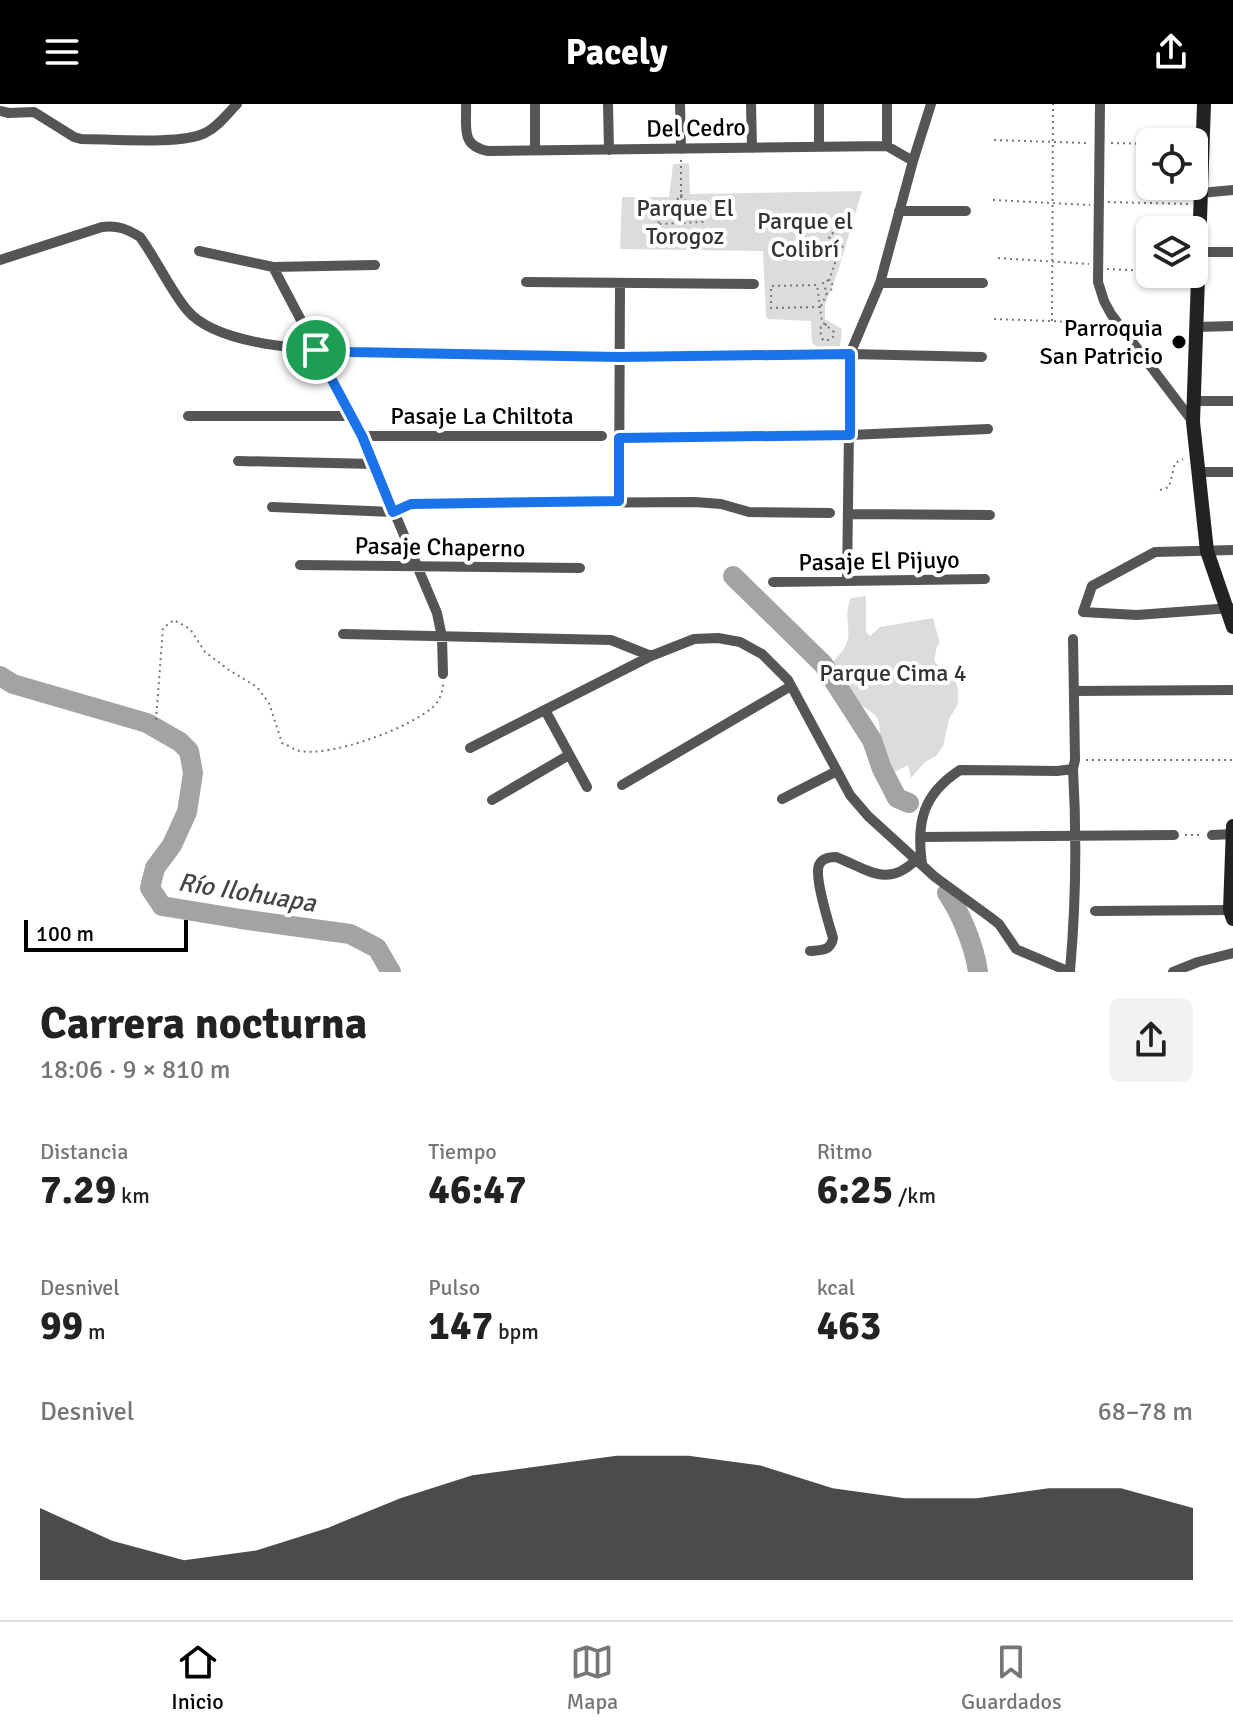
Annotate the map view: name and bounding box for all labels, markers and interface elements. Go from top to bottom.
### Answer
icon: menu [40,30,84,74]
text: Pacely [565,30,668,75]
icon: share [1149,30,1193,74]
street label: Del Cedro [646,112,746,144]
map controls [1136,128,1208,288]
button: locate [1136,128,1208,200]
park label: Parque El Torogoz [636,193,734,251]
park label: Parque el Colibrí [757,206,853,264]
button: layers [1136,216,1208,288]
place label: Parroquia San Patricio [1039,313,1163,371]
pin [282,316,350,384]
icon: arrive [294,328,338,372]
marker: Parroquia San Patricio [1170,333,1188,351]
street label: Pasaje La Chiltota [390,401,574,431]
street label: Pasaje Chaperno [354,531,526,563]
street label: Pasaje El Pijuyo [798,545,960,577]
park label: Parque Cima 4 [819,658,967,688]
water label: Río Ilohuapa [176,866,319,920]
scale bar [24,916,188,952]
text: 100 m [36,920,94,947]
text: Carrera nocturna [40,997,367,1051]
button: share [1109,998,1193,1082]
text: 18:06 · 9 × 810 m [40,1054,231,1086]
text: Distancia [40,1138,128,1165]
text: Tiempo [428,1138,497,1165]
text: Ritmo [817,1138,872,1165]
text: 7.29 [40,1165,116,1215]
text: 46:47 [428,1165,527,1215]
text: 6:25 [817,1165,893,1215]
text: km [116,1182,150,1209]
text: /km [893,1182,936,1209]
text: Desnivel [40,1274,120,1301]
text: Pulso [428,1274,480,1301]
text: kcal [817,1274,855,1301]
text: 99 [40,1301,83,1351]
text: 147 [428,1301,493,1351]
text: 463 [817,1301,881,1351]
text: m [83,1318,106,1345]
text: bpm [493,1318,539,1345]
text: Desnivel [40,1396,134,1428]
text: 68–78 m [1098,1396,1193,1428]
tab: Inicio [171,1640,224,1715]
tab: Mapa [567,1640,618,1715]
tab: Guardados [961,1640,1062,1715]

